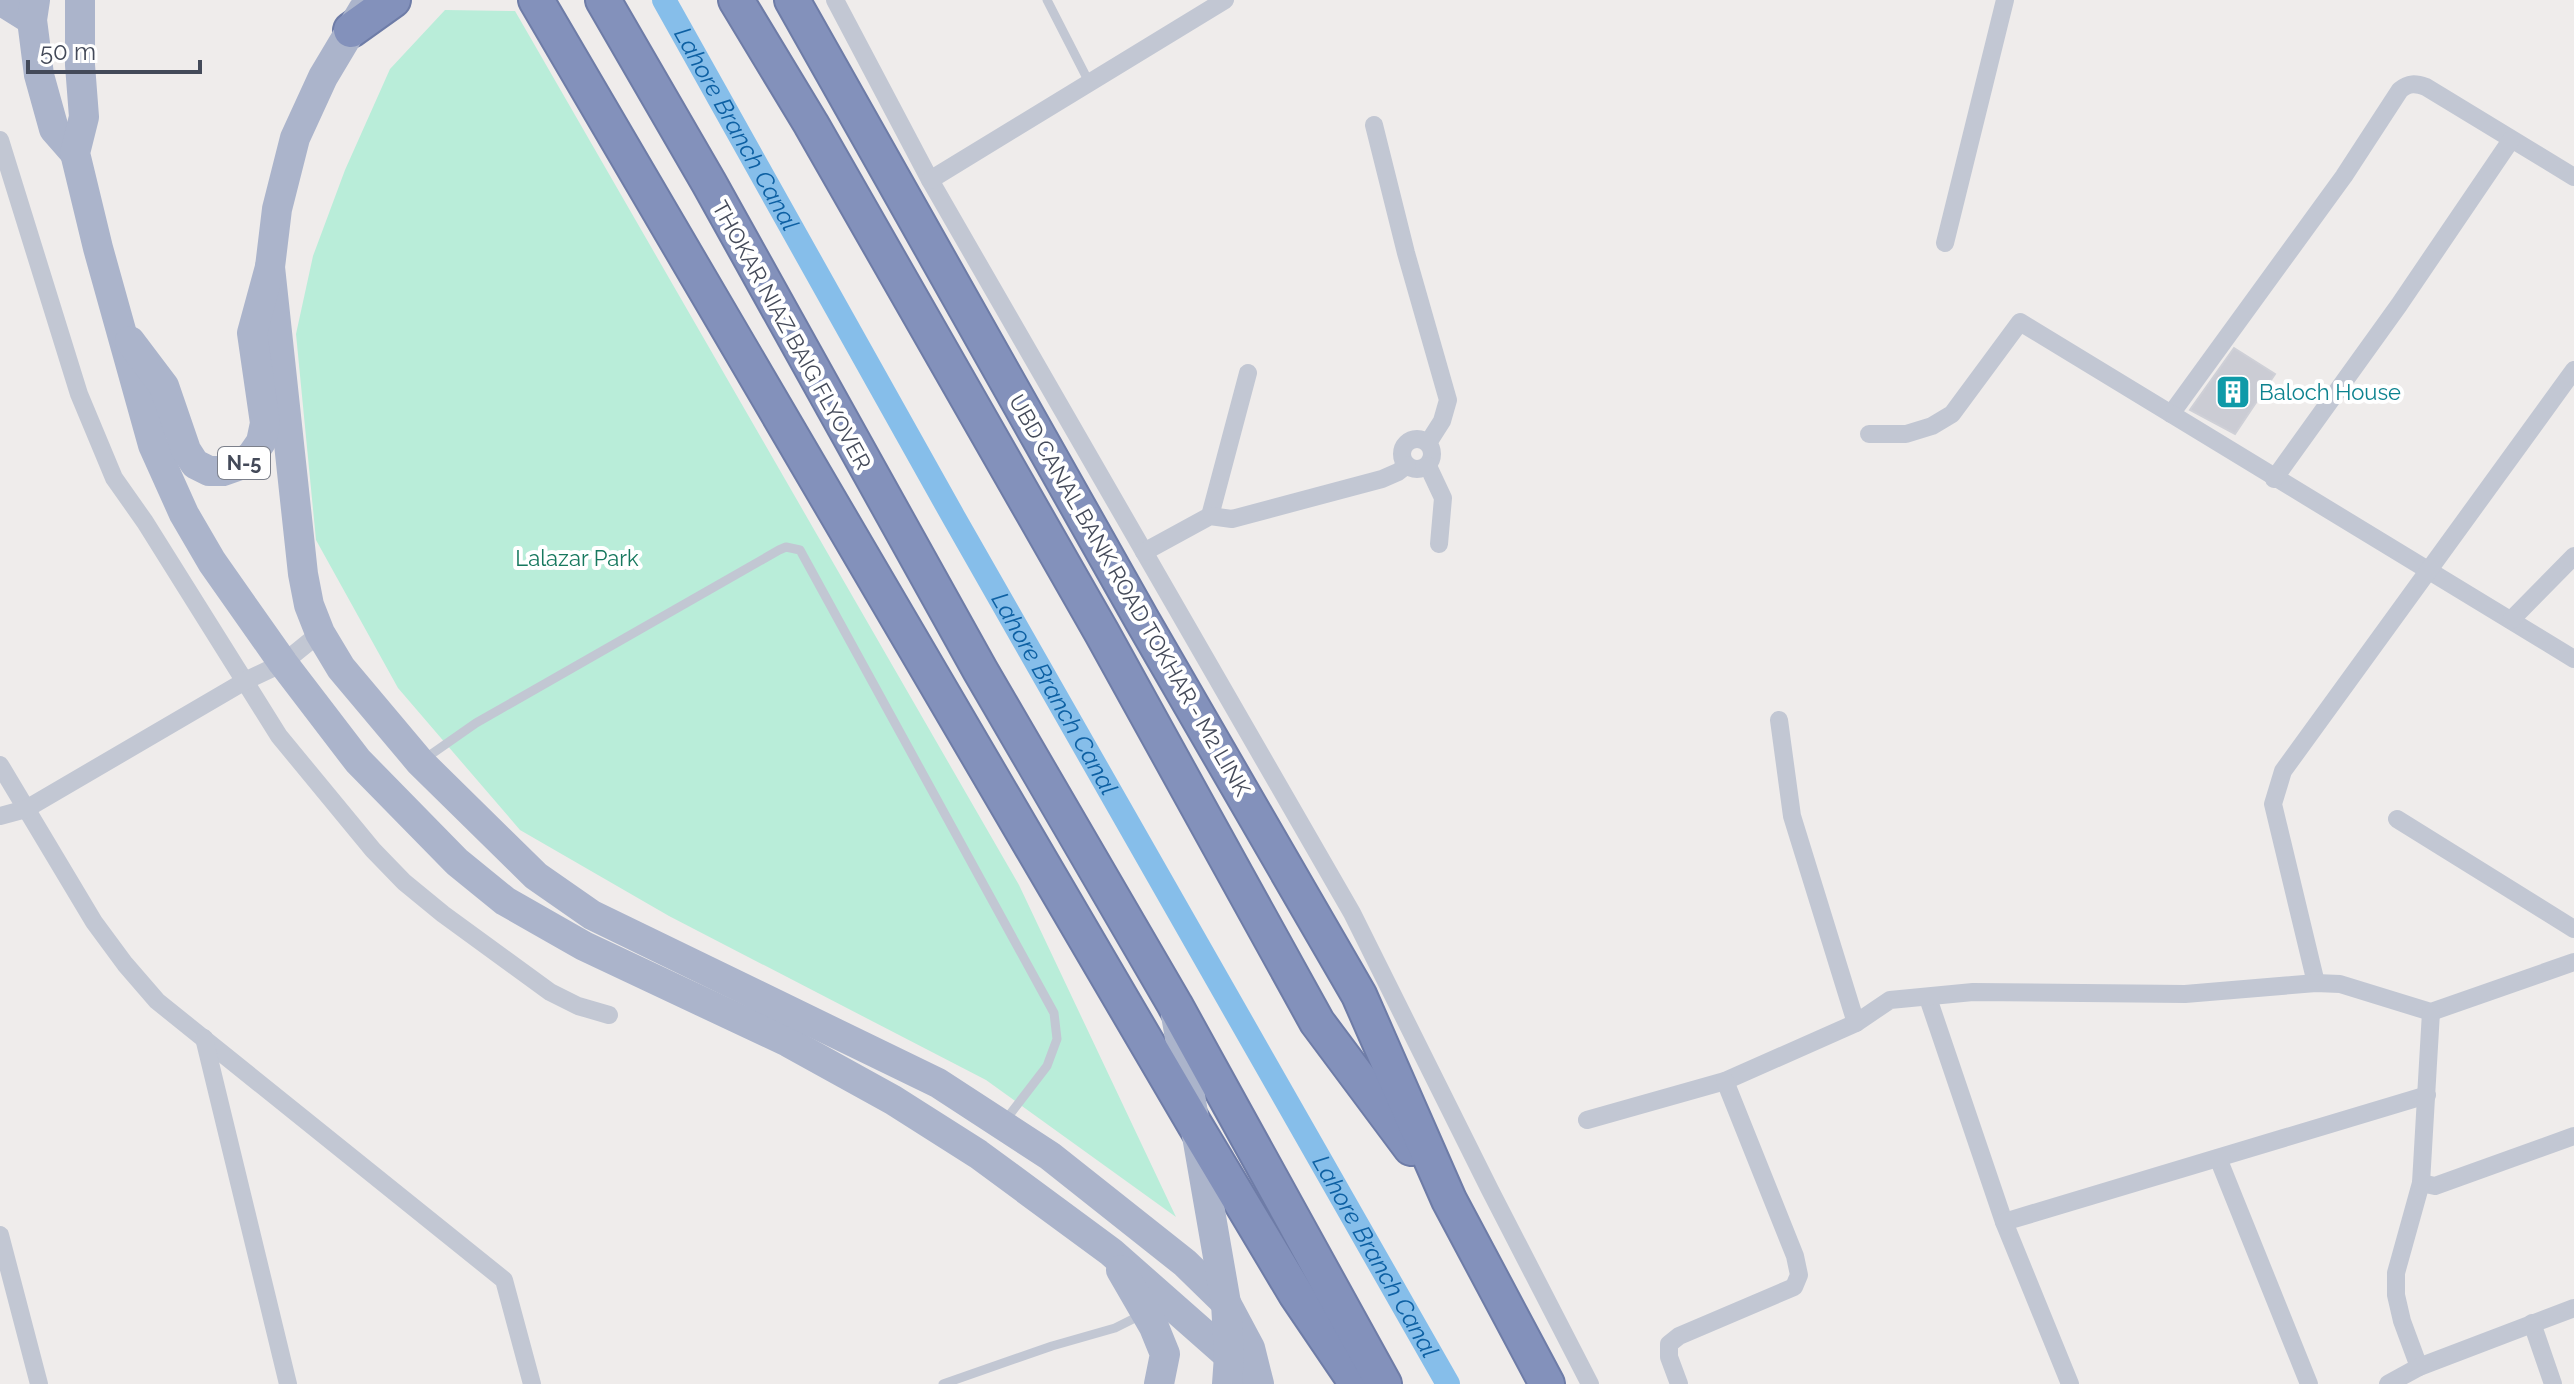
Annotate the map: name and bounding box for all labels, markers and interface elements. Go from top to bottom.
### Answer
water label: Lahore Branch Canal [668,22,805,236]
scale bar [28,24,200,74]
text: 50 m [40,37,96,66]
street label: THOKAR NIAZ BAIG FLYOVER [707,196,877,474]
building icon: Baloch House [2214,373,2252,411]
place label: Baloch House [2259,379,2401,405]
street label: UBD CANAL BANK ROAD TOKHAR - M2 LINK [1004,390,1256,801]
road number: N-5 [218,447,270,479]
park label: Lalazar Park [515,545,639,571]
water label: Lahore Branch Canal [986,587,1124,800]
water label: Lahore Branch Canal [1307,1150,1445,1363]

